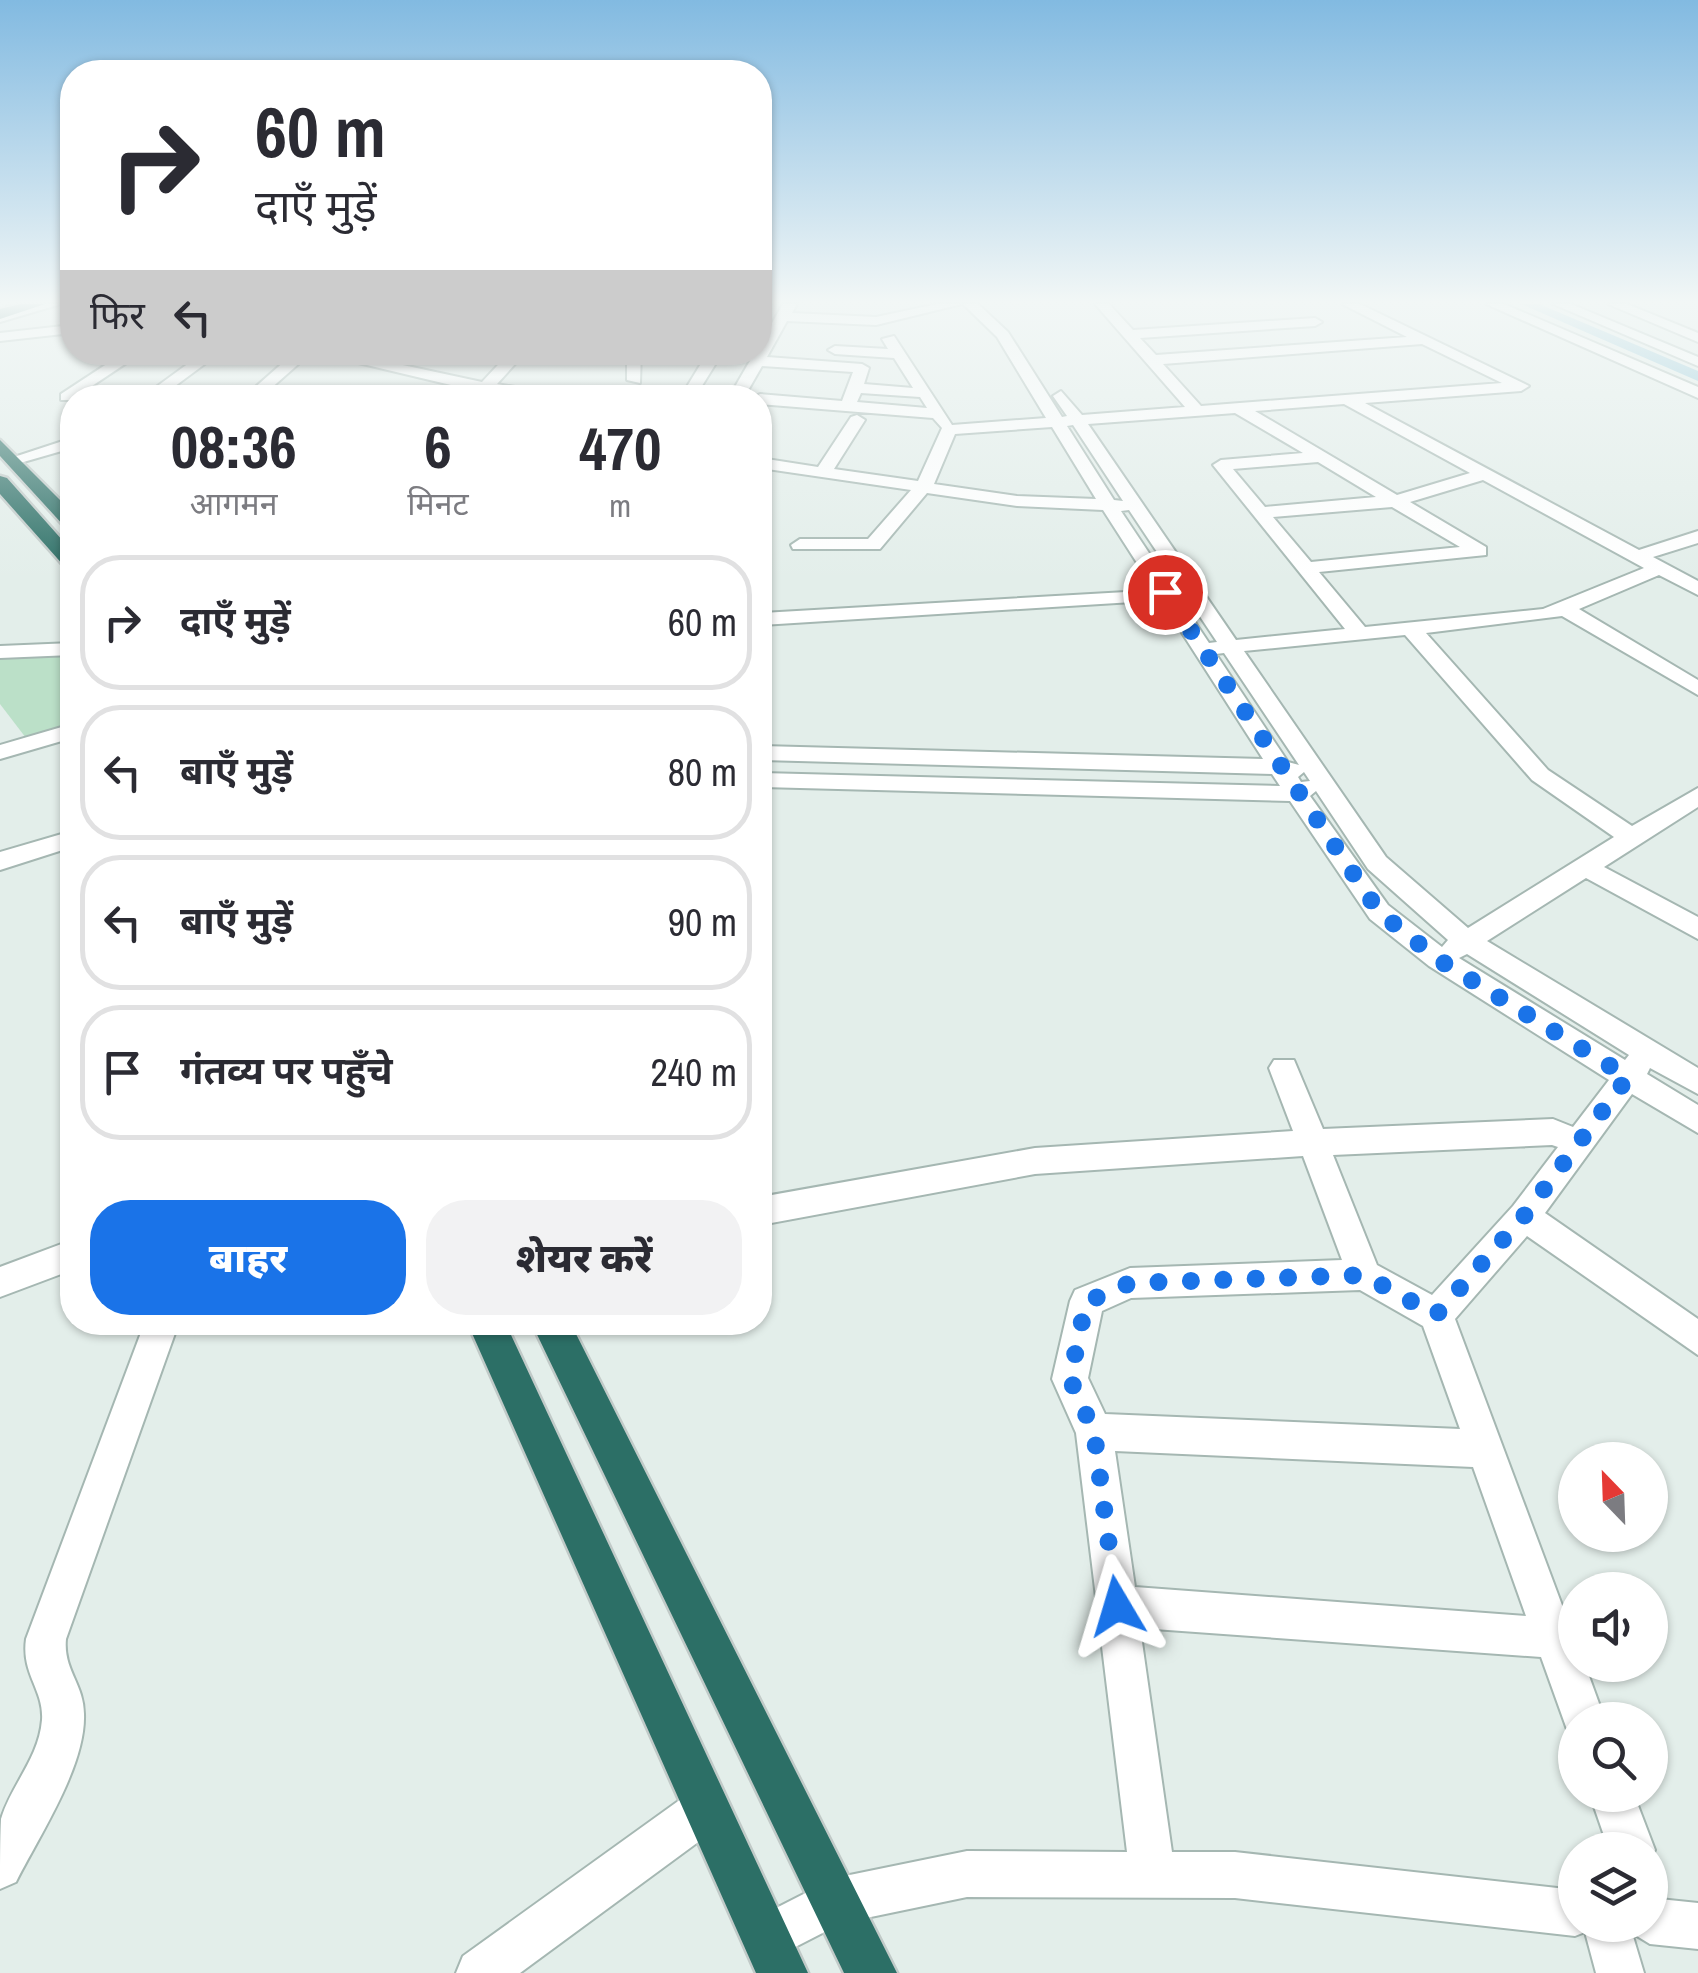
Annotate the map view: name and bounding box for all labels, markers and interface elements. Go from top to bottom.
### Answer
text: 60 m [255,85,386,179]
icon: right [90,100,220,230]
text: दाएँ मुड़ें [255,175,377,236]
text: फिर [90,290,145,341]
icon: left [165,290,220,345]
text: 08:36 [171,406,297,487]
text: 6 [424,406,452,487]
text: 470 [579,408,661,489]
text: आगमन [190,482,277,525]
text: मिनट [407,482,469,525]
text: m [609,484,631,527]
pin [1123,550,1208,635]
icon: arrive [1138,565,1193,620]
icon: right [95,595,150,650]
text: दाएँ मुड़ें [180,595,291,646]
text: 60 m [668,597,737,648]
icon: left [95,745,150,800]
text: बाएँ मुड़ें [180,745,293,796]
text: 80 m [668,747,737,798]
icon: left [95,895,150,950]
text: बाएँ मुड़ें [180,895,293,946]
text: 90 m [668,897,737,948]
icon: arrive [95,1045,150,1100]
text: गंतव्य पर पहुँचे [180,1045,393,1096]
text: 240 m [650,1047,737,1098]
button: बाहर [90,1200,406,1315]
button: शेयर करें [426,1200,742,1315]
north arrow [1558,1442,1668,1552]
map controls [1558,1442,1668,1942]
position arrow [1065,1554,1169,1658]
button: sound [1558,1572,1668,1682]
button: search [1558,1702,1668,1812]
button: layers [1558,1832,1668,1942]

